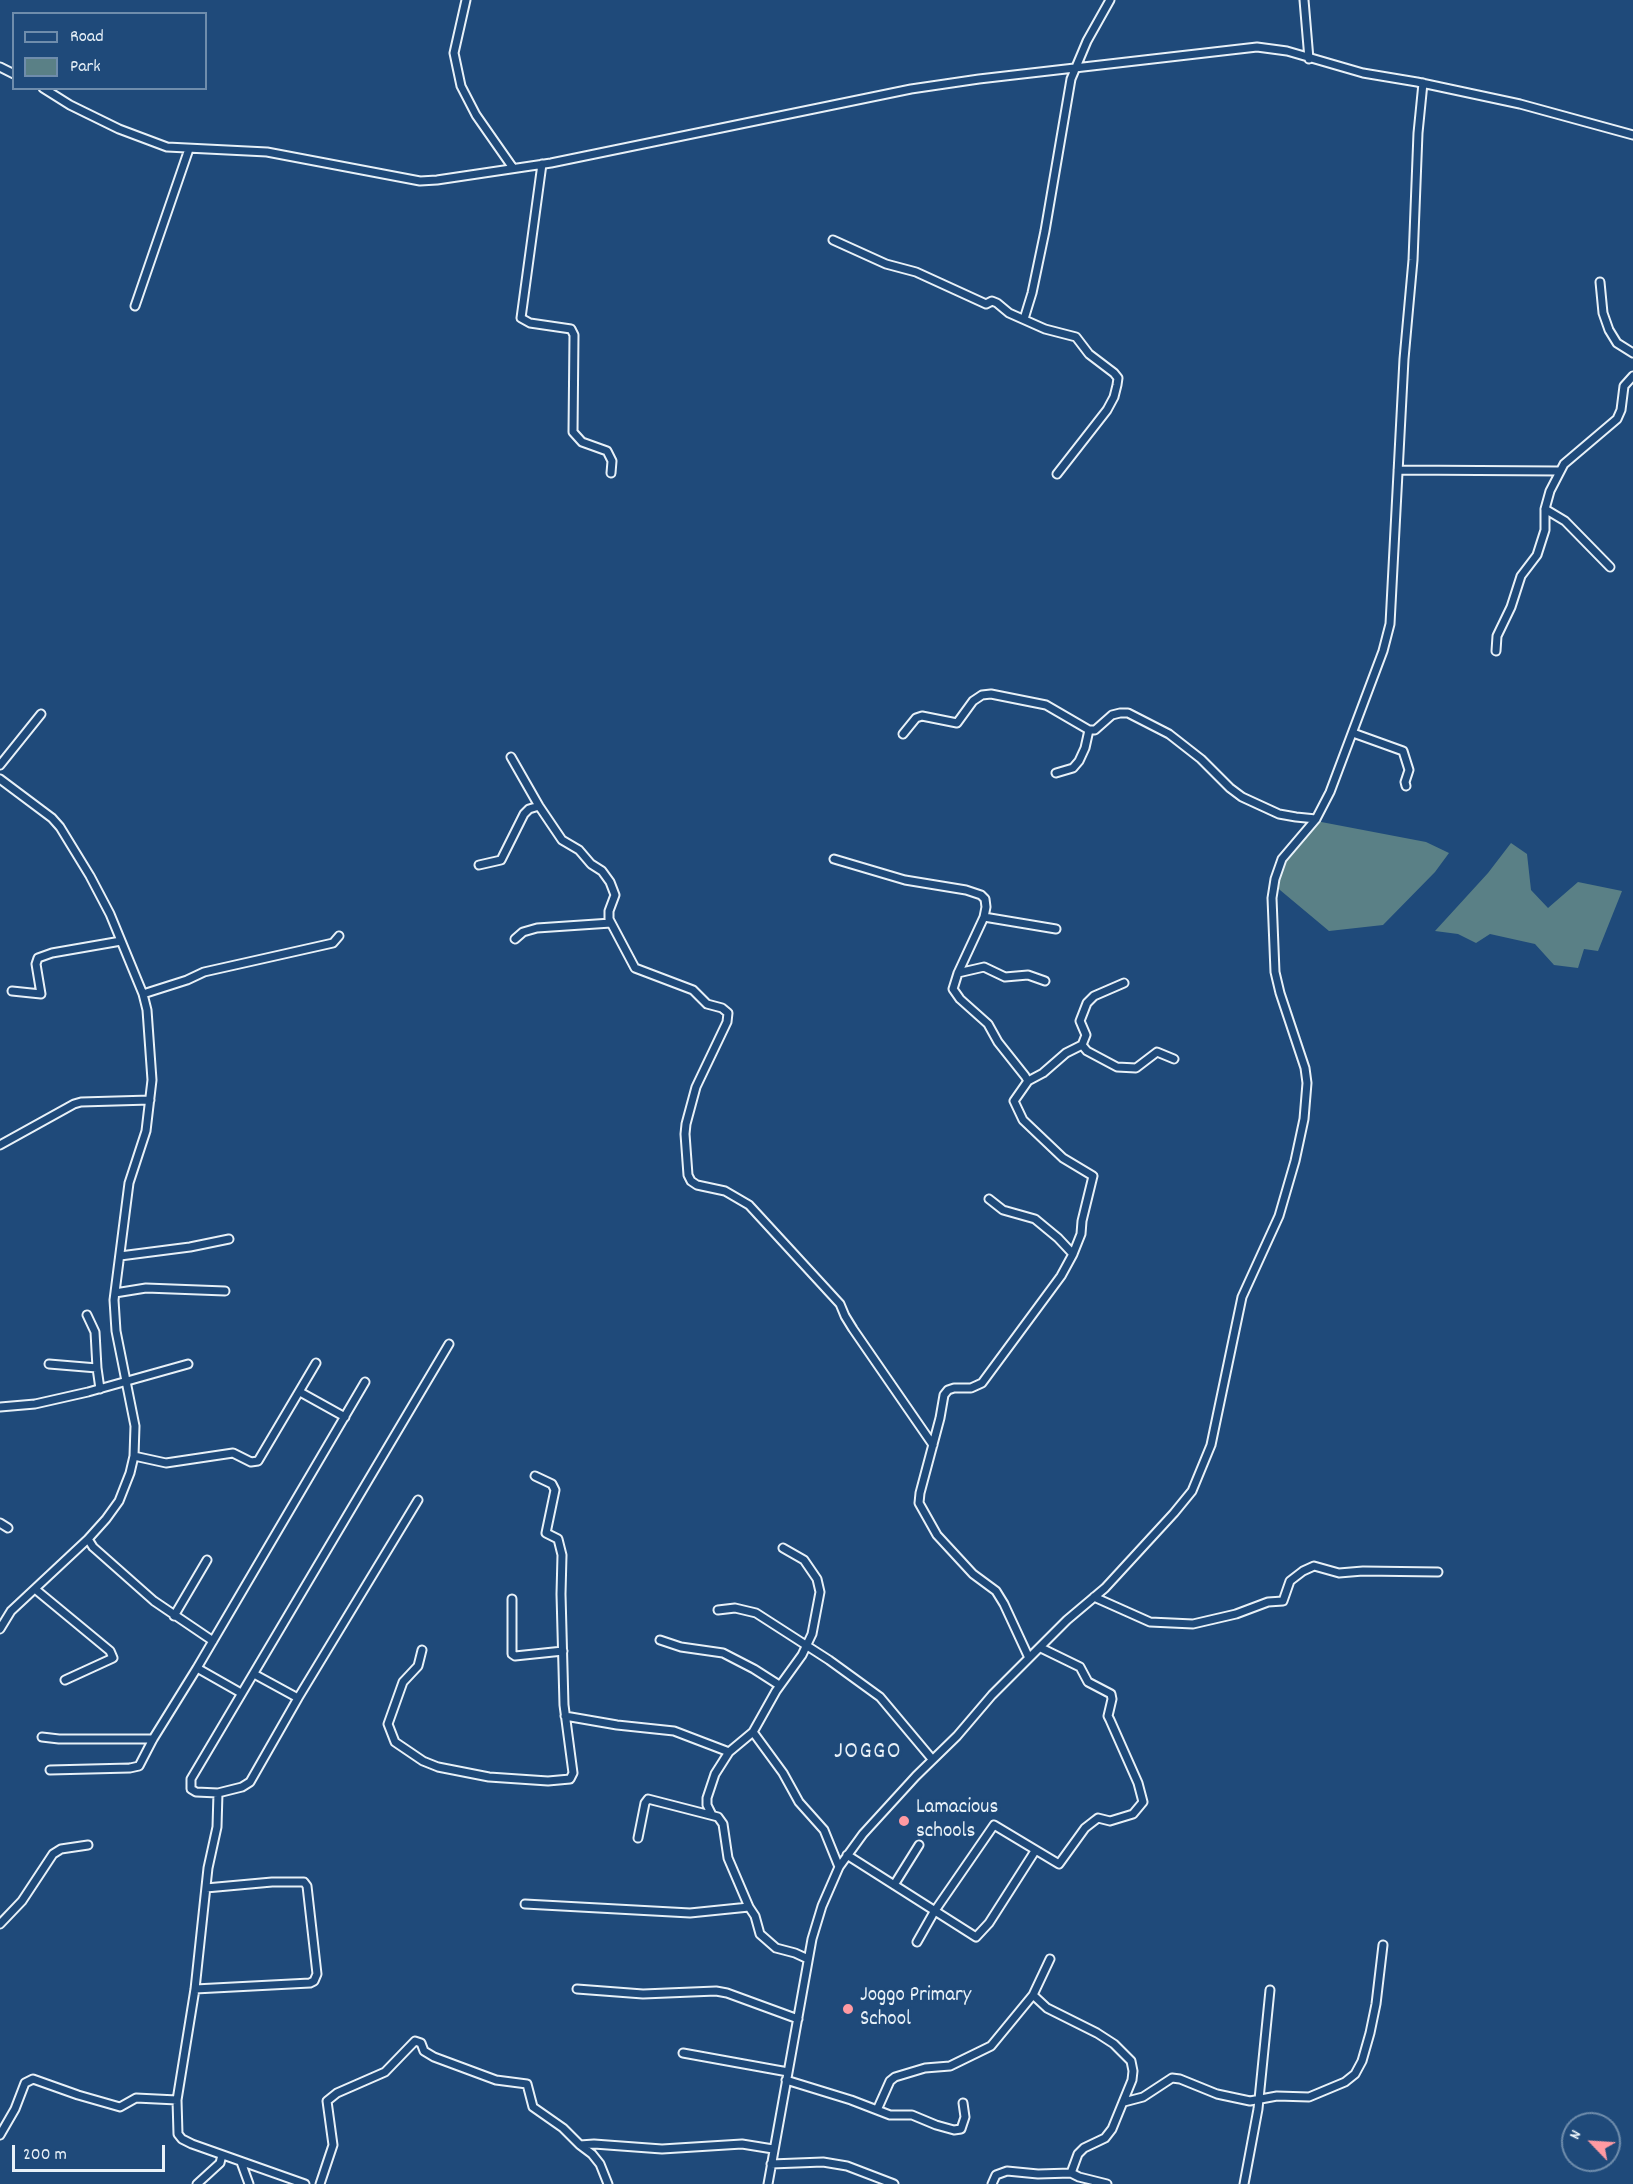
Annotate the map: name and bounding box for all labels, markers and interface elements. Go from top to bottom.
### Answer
legend [12,12,207,90]
text: Road [70,25,104,50]
text: Park [70,55,101,80]
district label: JOGGO [834,1740,902,1768]
place label: Lamacious schools [916,1796,998,1846]
marker: Lamacious schools [897,1814,911,1828]
place label: Joggo Primary School [860,1984,971,2034]
marker: Joggo Primary School [841,2002,855,2016]
north arrow [1561,2112,1621,2172]
text: N [1564,2127,1588,2143]
scale bar [15,2133,168,2171]
text: 200 m [23,2143,67,2168]

